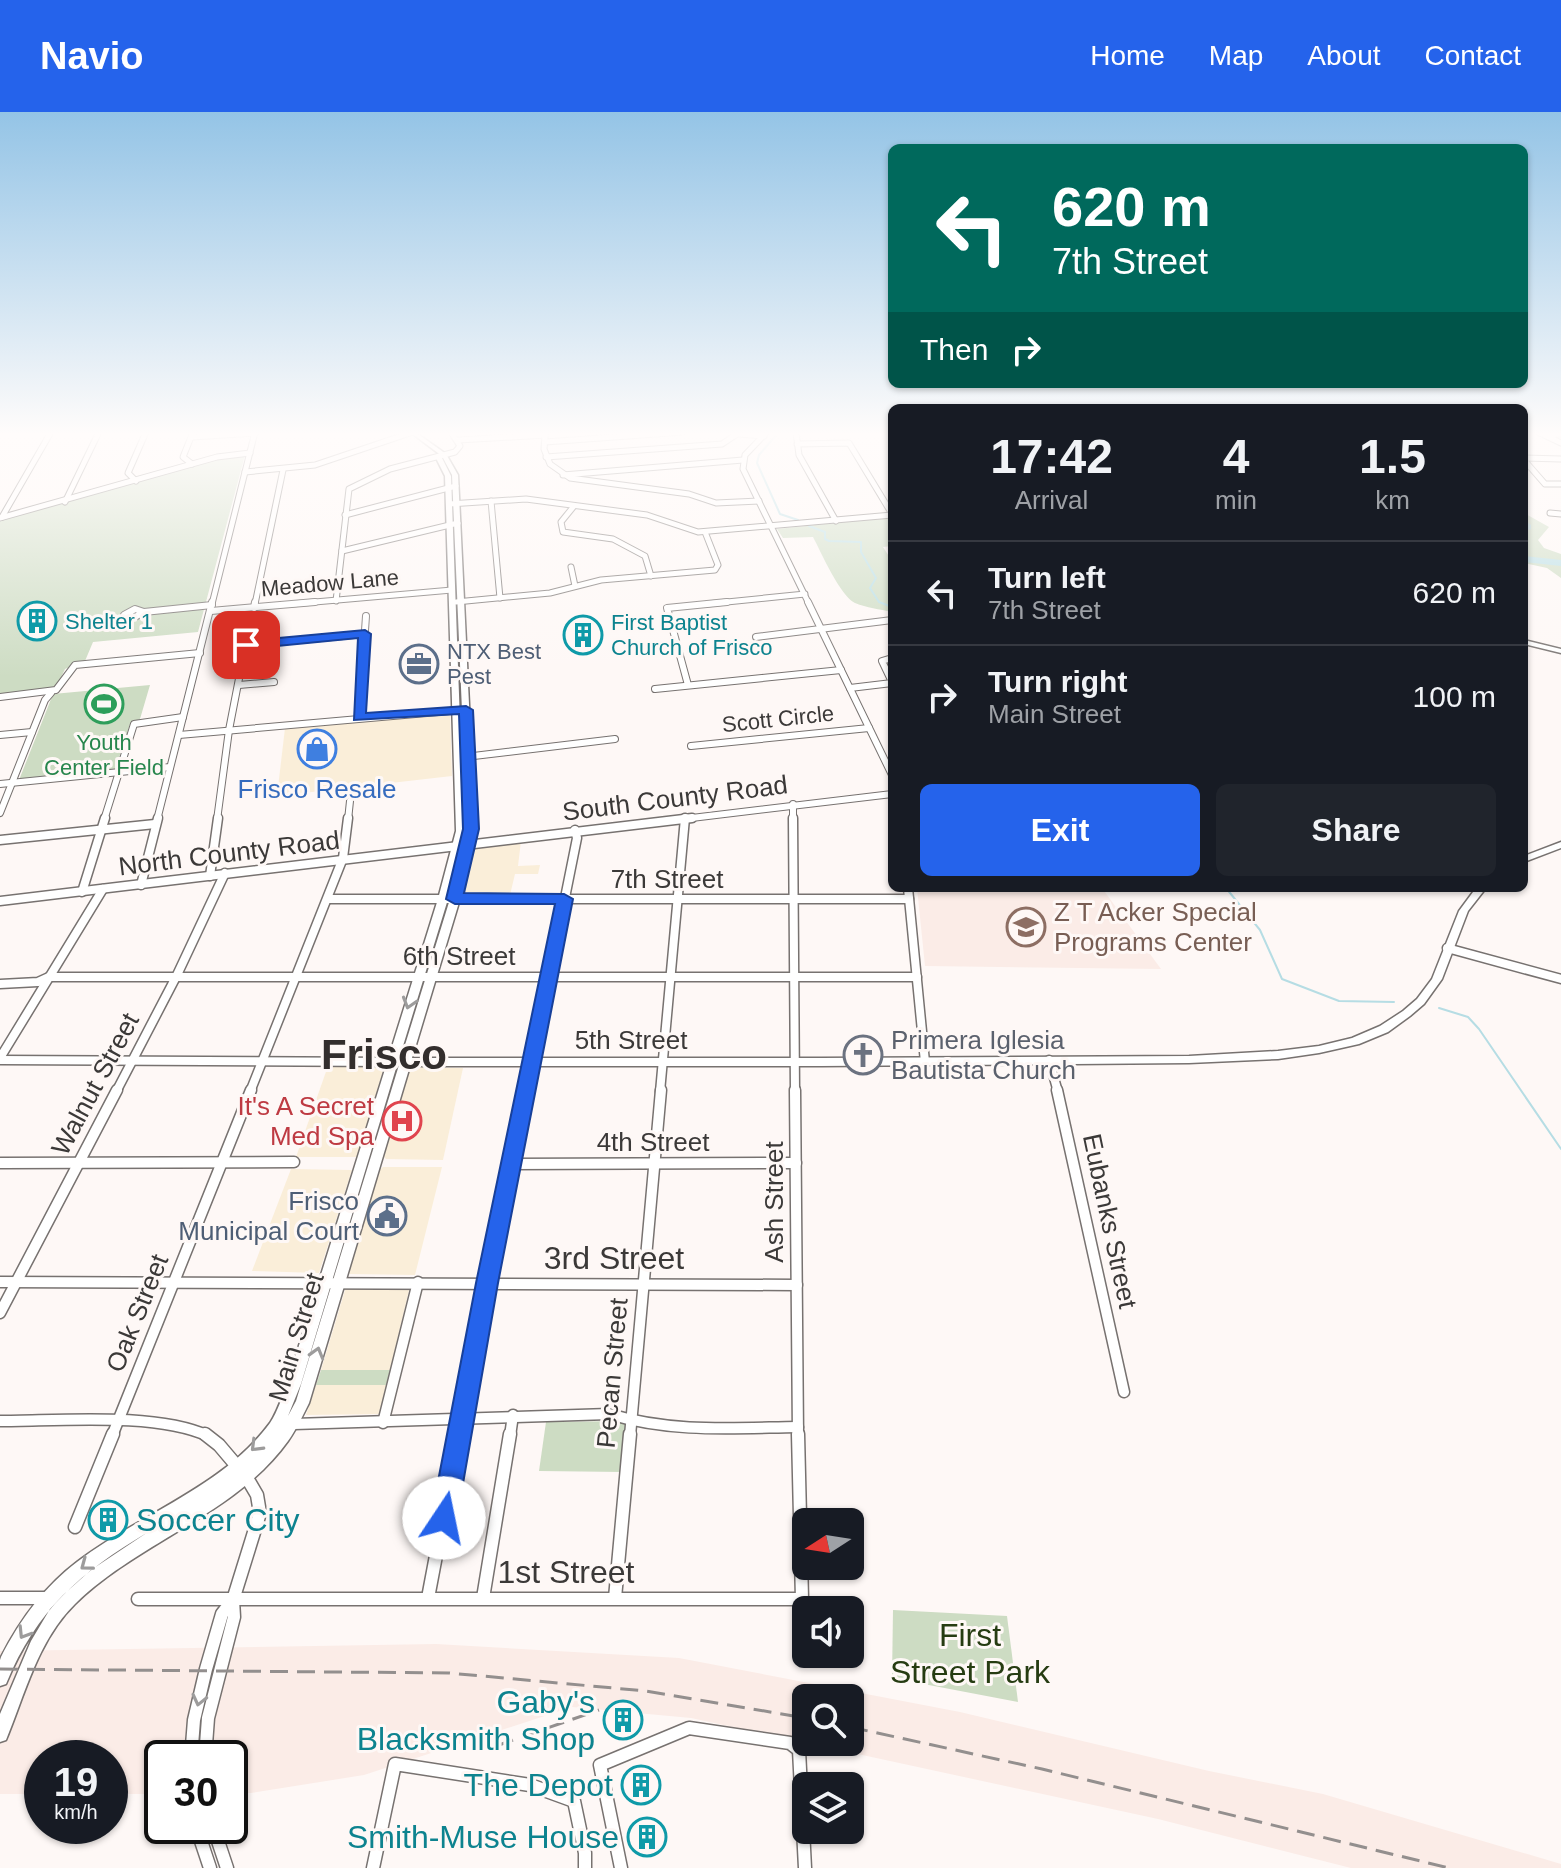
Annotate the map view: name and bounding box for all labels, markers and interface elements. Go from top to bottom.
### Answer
text: Navio [40,35,143,77]
text: Home [1090,40,1165,71]
text: Map [1209,40,1263,71]
text: About [1307,40,1381,71]
text: Contact [1425,40,1521,71]
text: 620 m [1052,175,1211,238]
icon: left [920,176,1024,280]
text: 7th Street [1052,241,1208,282]
icon: right [1004,328,1048,372]
text: Then [920,333,988,366]
text: 17:42 [990,430,1113,483]
text: 4 [1223,430,1249,483]
text: 1.5 [1359,430,1426,483]
text: Arrival [1015,485,1088,515]
text: min [1215,485,1257,515]
text: km [1375,485,1410,515]
text: Turn left [988,561,1106,594]
street label: Meadow Lane [260,565,400,601]
icon: left [920,571,964,615]
text: 620 m [1413,576,1496,609]
text: 7th Street [988,595,1101,625]
building icon: Shelter 1 [16,600,58,642]
place label: Shelter 1 [65,609,153,634]
place label: First Baptist Church of Frisco [611,610,772,660]
pin [212,611,280,679]
building icon: First Baptist Church of Frisco [562,614,604,656]
icon: arrive [224,623,268,667]
place label: NTX Best Pest [447,639,541,689]
office icon: NTX Best Pest [398,643,440,685]
text: Turn right [988,665,1127,698]
icon: right [920,675,964,719]
text: 100 m [1413,680,1496,713]
sports icon: Youth Center Field [83,683,125,725]
text: Main Street [988,699,1121,729]
street label: Scott Circle [721,701,835,737]
shop icon: Frisco Resale [296,728,338,770]
place label: Youth Center Field [44,730,164,780]
street label: South County Road [561,769,789,827]
place label: Frisco Resale [238,774,396,804]
button: Exit [920,784,1200,876]
button: Share [1216,784,1496,876]
street label: North County Road [117,825,341,881]
street label: 7th Street [611,864,724,894]
place label: Z T Acker Special Programs Center [1054,897,1257,957]
school or university icon: Z T Acker Special Programs Center [1005,906,1047,948]
street label: 6th Street [403,941,516,971]
one-way arrow [402,995,418,1009]
street label: Walnut Street [45,1007,145,1160]
street label: 5th Street [575,1025,688,1055]
place label: Primera Iglesia Bautista Church [891,1025,1076,1085]
district label: Frisco [321,1031,447,1078]
church icon: Primera Iglesia Bautista Church [842,1034,884,1076]
place label: It's A Secret Med Spa [238,1091,375,1151]
hospital icon: It's A Secret Med Spa [381,1100,423,1142]
street label: 4th Street [597,1127,710,1157]
street label: Eubanks Street [1077,1131,1143,1312]
street label: Ash Street [759,1141,789,1263]
place label: Frisco Municipal Court [178,1186,360,1246]
public building icon: Frisco Municipal Court [366,1195,408,1237]
street label: 3rd Street [544,1240,684,1276]
street label: Oak Street [100,1249,174,1376]
street label: Main Street [262,1268,330,1405]
street label: Pecan Street [591,1296,634,1449]
one-way arrow [308,1347,324,1360]
one-way arrow [251,1437,266,1451]
position arrow [402,1476,486,1560]
building icon: Soccer City [87,1499,129,1541]
place label: Soccer City [136,1502,300,1538]
north arrow [792,1508,864,1580]
map controls [792,1508,864,1844]
street label: 1st Street [498,1554,635,1590]
one-way arrow [80,1556,95,1570]
button: sound [792,1596,864,1668]
park label: First Street Park [890,1617,1051,1690]
one-way arrow [19,1624,34,1638]
place label: Gaby's Blacksmith Shop [357,1684,595,1757]
button: search [792,1684,864,1756]
one-way arrow [191,1692,208,1706]
building icon: Gaby's Blacksmith Shop [602,1699,644,1741]
speed limit sign: 30 [144,1740,248,1844]
text: 19 [54,1760,98,1804]
building icon: The Depot [620,1764,662,1806]
place label: The Depot [464,1767,613,1803]
button: layers [792,1772,864,1844]
text: km/h [54,1801,98,1823]
building icon: Smith-Muse House [626,1816,668,1858]
place label: Smith-Muse House [347,1819,619,1855]

